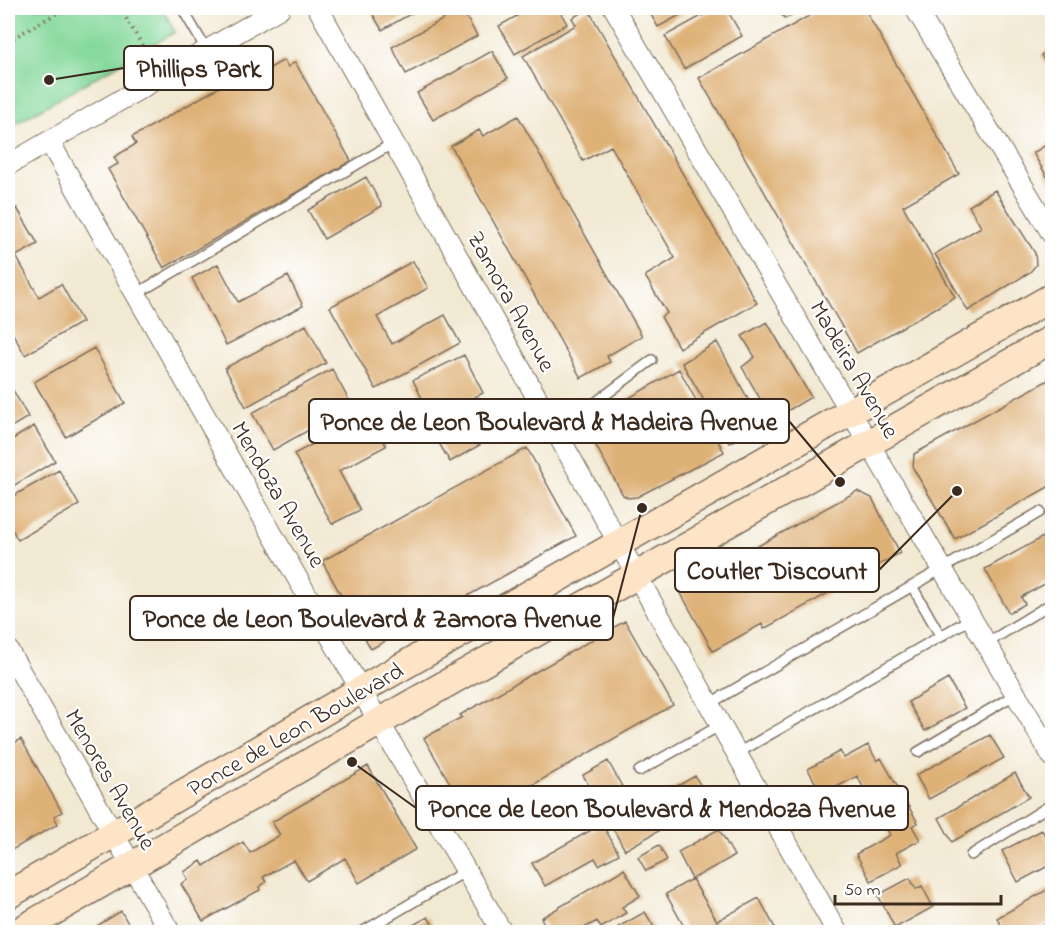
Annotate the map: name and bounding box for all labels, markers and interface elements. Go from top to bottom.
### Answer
callout: Phillips Park [124,46,273,90]
text: Phillips Park [137,52,262,90]
street label: Zamora Avenue [457,226,563,379]
street label: Madeira Avenue [799,295,907,446]
callout: Ponce de Leon Boulevard & Madeira Avenue [309,399,789,443]
text: Ponce de Leon Boulevard & Madeira Avenue [321,405,779,443]
street label: Mendoza Avenue [221,416,333,575]
callout: Coutler Discount [675,548,879,592]
text: Coutler Discount [687,554,867,592]
callout: Ponce de Leon Boulevard & Zamora Avenue [130,596,613,640]
text: Ponce de Leon Boulevard & Zamora Avenue [143,602,603,640]
street label: Ponce de Leon Boulevard [182,655,411,807]
street label: Menores Avenue [54,703,164,858]
callout: Ponce de Leon Boulevard & Mendoza Avenue [416,786,908,830]
text: Ponce de Leon Boulevard & Mendoza Avenue [428,792,897,830]
scale bar [835,868,1002,906]
text: 50 m [844,878,881,904]

